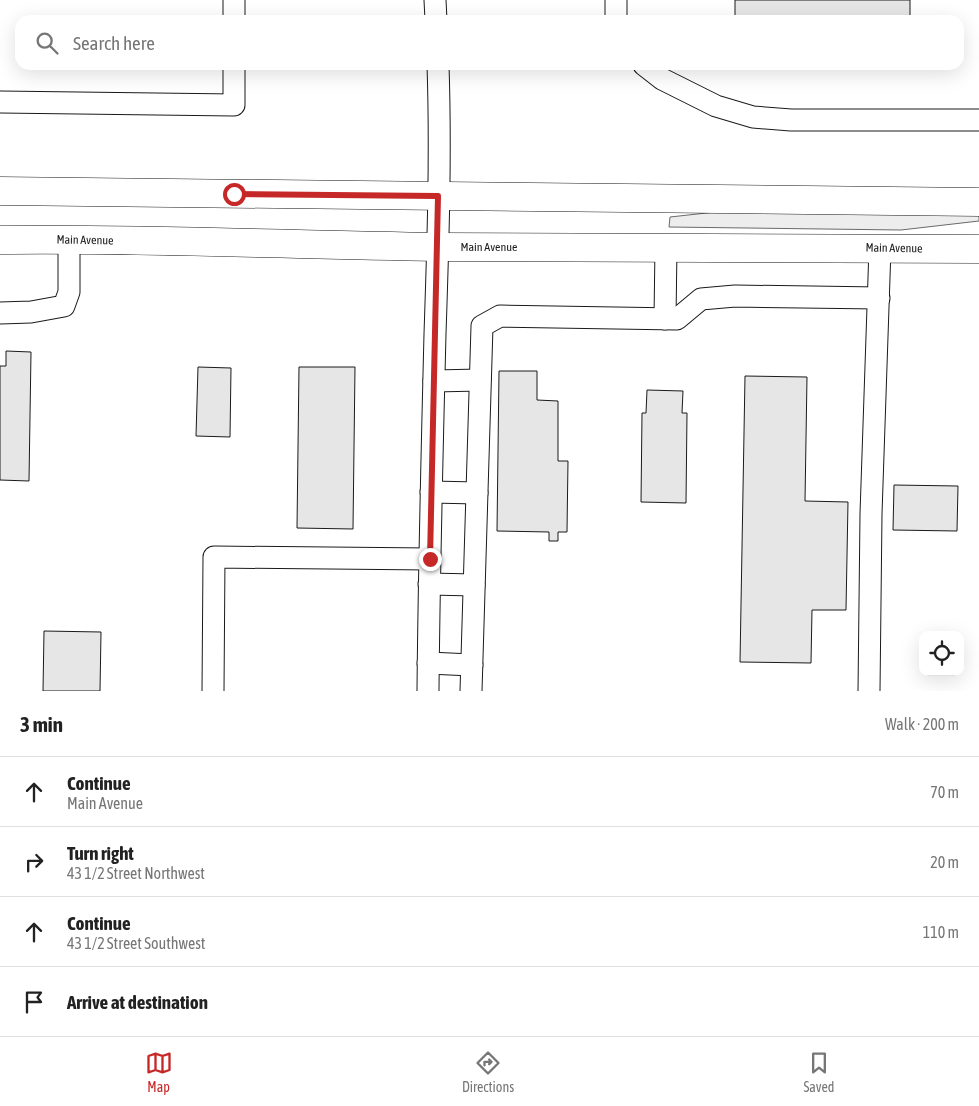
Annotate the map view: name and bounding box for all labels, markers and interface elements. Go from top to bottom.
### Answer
search box [15,15,964,70]
icon: search [33,29,61,57]
text: Search here [73,32,155,54]
route start [223,183,246,206]
street label: Main Avenue [56,233,114,247]
street label: Main Avenue [460,240,518,254]
street label: Main Avenue [865,241,923,255]
route end [419,548,442,571]
map controls [919,631,964,676]
button: locate [919,631,964,676]
text: 3 min [20,712,63,736]
text: Walk · 200 m [885,715,959,733]
text: Continue [67,772,131,794]
icon: ahead [20,778,48,806]
text: 70 m [930,783,959,801]
text: Main Avenue [67,794,143,812]
text: Turn right [67,842,134,864]
icon: right [20,848,48,876]
text: 20 m [930,853,959,871]
text: 43 1/2 Street Northwest [67,864,205,882]
text: Continue [67,912,131,934]
icon: ahead [20,918,48,946]
text: 110 m [923,923,959,941]
text: 43 1/2 Street Southwest [67,934,205,952]
icon: arrive [20,988,48,1016]
text: Arrive at destination [67,991,208,1013]
tab: Map [145,1049,173,1095]
tab: Directions [462,1049,514,1095]
tab: Saved [803,1049,834,1095]

